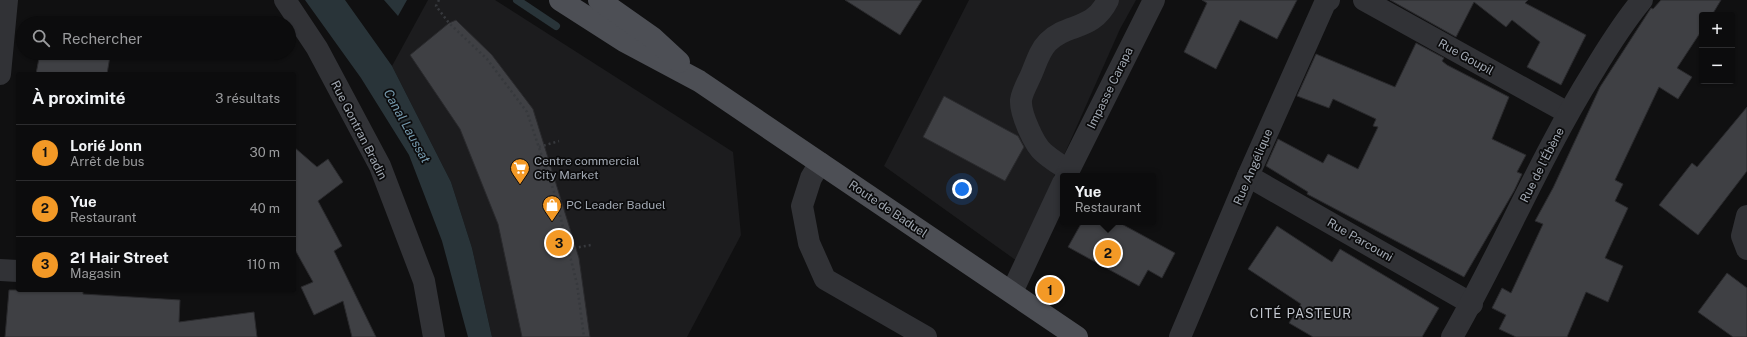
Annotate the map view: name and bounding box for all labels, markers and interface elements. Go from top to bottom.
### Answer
map controls [1699,12,1735,84]
button: + [1699,12,1735,48]
search box [16,16,296,60]
icon: search [30,27,52,49]
text: Rechercher [62,30,142,47]
street label: Rue Goupil [1436,36,1496,78]
street label: Impasse Carapa [1084,45,1136,131]
button: − [1699,48,1735,84]
street label: Rue Gontran Bradin [328,78,390,182]
water label: Canal Laussat [381,86,433,166]
text: À proximité [32,88,126,108]
text: 3 résultats [215,91,280,106]
street label: Rue de l'Ébène [1517,125,1567,205]
street label: Rue Angélique [1231,127,1275,207]
text: Lorié Jonn [70,137,142,154]
text: 1 [42,145,48,160]
text: 30 m [250,145,280,160]
text: Arrêt de bus [70,154,144,169]
place label: Centre commercial City Market [534,154,640,182]
supermarket icon: Centre commercial City Market [509,157,531,185]
popup [1060,173,1156,225]
street label: Route de Baduel [846,178,930,241]
your location [952,179,972,199]
text: Yue [1075,183,1101,200]
text: Yue [70,193,97,210]
shop icon: PC Leader Baduel [541,194,563,222]
place label: PC Leader Baduel [566,198,666,212]
text: Restaurant [1075,200,1141,215]
text: 2 [41,201,49,216]
text: 40 m [249,201,280,216]
text: Restaurant [70,210,136,225]
street label: Rue Parcouni [1325,216,1395,264]
pin: 3 [546,228,572,258]
pin: 2 [1095,238,1121,268]
text: 21 Hair Street [70,249,169,266]
text: 3 [41,257,49,272]
text: 110 m [247,257,280,272]
text: Magasin [70,266,121,281]
pin: 1 [1037,275,1063,305]
district label: CITÉ PASTEUR [1250,305,1352,321]

